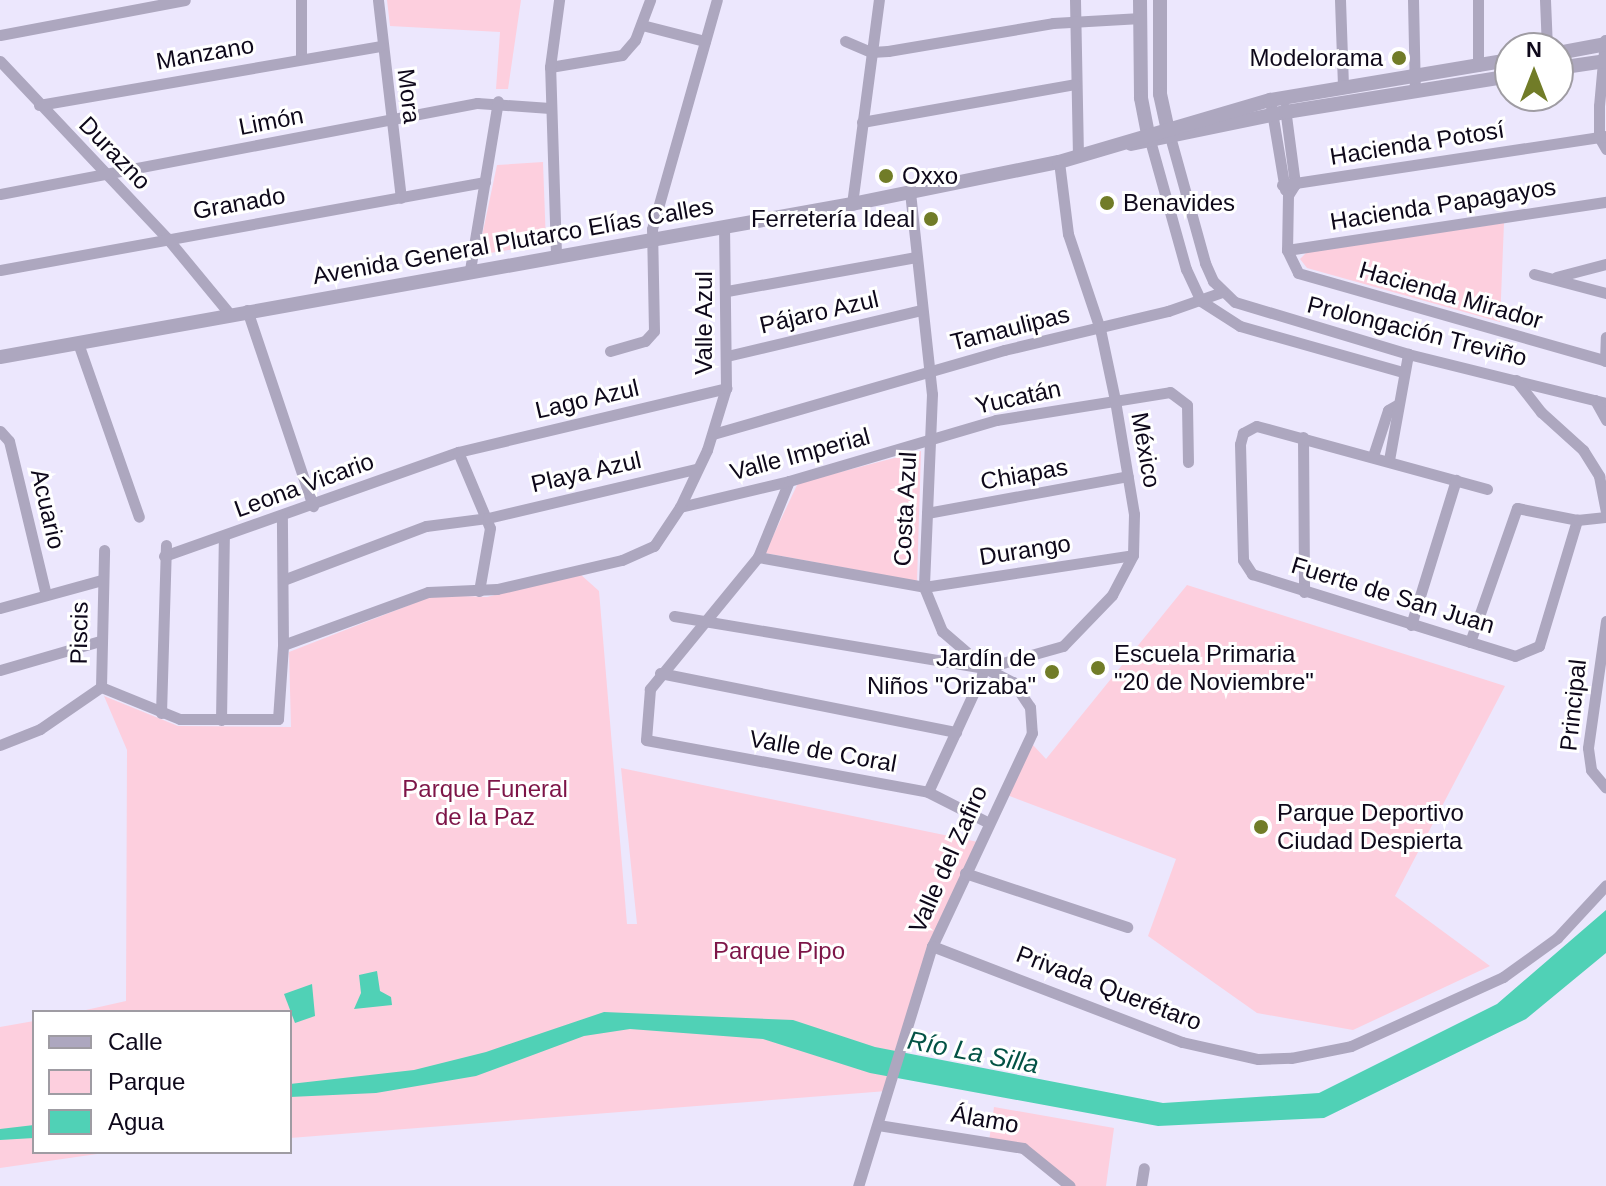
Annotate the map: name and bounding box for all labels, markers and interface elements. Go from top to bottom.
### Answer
street label: Manzano [154,30,256,76]
north arrow [1494,32,1574,112]
text: N [1526,37,1542,62]
place label: Modelorama [1250,44,1383,72]
marker: Modelorama [1390,49,1408,67]
street label: Mora [391,67,427,125]
street label: Limón [236,101,306,141]
street label: Durazno [73,110,157,196]
street label: Hacienda Potosí [1328,115,1506,171]
place label: Oxxo [902,162,958,190]
marker: Oxxo [877,167,895,185]
street label: Hacienda Papagayos [1328,172,1558,236]
street label: Granado [191,181,287,225]
place label: Benavides [1123,189,1235,217]
street label: Avenida General Plutarco Elías Calles [310,192,716,290]
marker: Benavides [1098,194,1116,212]
place label: Ferretería Ideal [751,205,915,233]
marker: Ferretería Ideal [922,210,940,228]
street label: Hacienda Mirador [1356,255,1546,335]
street label: Valle Azul [690,271,718,375]
street label: Pájaro Azul [756,284,882,340]
street label: Prolongación Treviño [1304,290,1530,372]
street label: Tamaulipas [948,299,1072,357]
street label: Lago Azul [532,373,642,425]
street label: Yucatán [973,374,1063,420]
street label: México [1125,410,1167,490]
street label: Valle Imperial [727,422,873,486]
street label: Playa Azul [528,445,644,499]
street label: Leona Vicario [230,446,378,524]
street label: Costa Azul [888,450,922,568]
street label: Chiapas [978,452,1070,496]
street label: Acuario [25,466,71,552]
street label: Durango [977,529,1073,571]
street label: Fuerte de San Juan [1288,550,1498,640]
street label: Piscis [64,601,94,665]
place label: Escuela Primaria "20 de Noviembre" [1114,640,1314,696]
place label: Jardín de Niños "Orizaba" [867,644,1036,700]
street label: Principal [1554,658,1592,752]
marker: Escuela Primaria "20 de Noviembre" [1089,659,1107,677]
marker: Jardín de Niños "Orizaba" [1043,663,1061,681]
street label: Valle de Coral [747,724,899,778]
park label: Parque Funeral de la Paz [402,775,568,831]
street label: Valle del Zafiro [903,781,993,937]
place label: Parque Deportivo Ciudad Despierta [1277,799,1464,855]
marker: Parque Deportivo Ciudad Despierta [1252,818,1270,836]
park label: Parque Pipo [713,937,845,965]
street label: Privada Querétaro [1012,939,1206,1037]
legend [32,1010,292,1154]
water label: Río La Silla [905,1025,1041,1081]
text: Calle [108,1028,163,1055]
text: Parque [108,1068,185,1095]
street label: Álamo [949,1099,1021,1139]
text: Agua [108,1108,164,1135]

